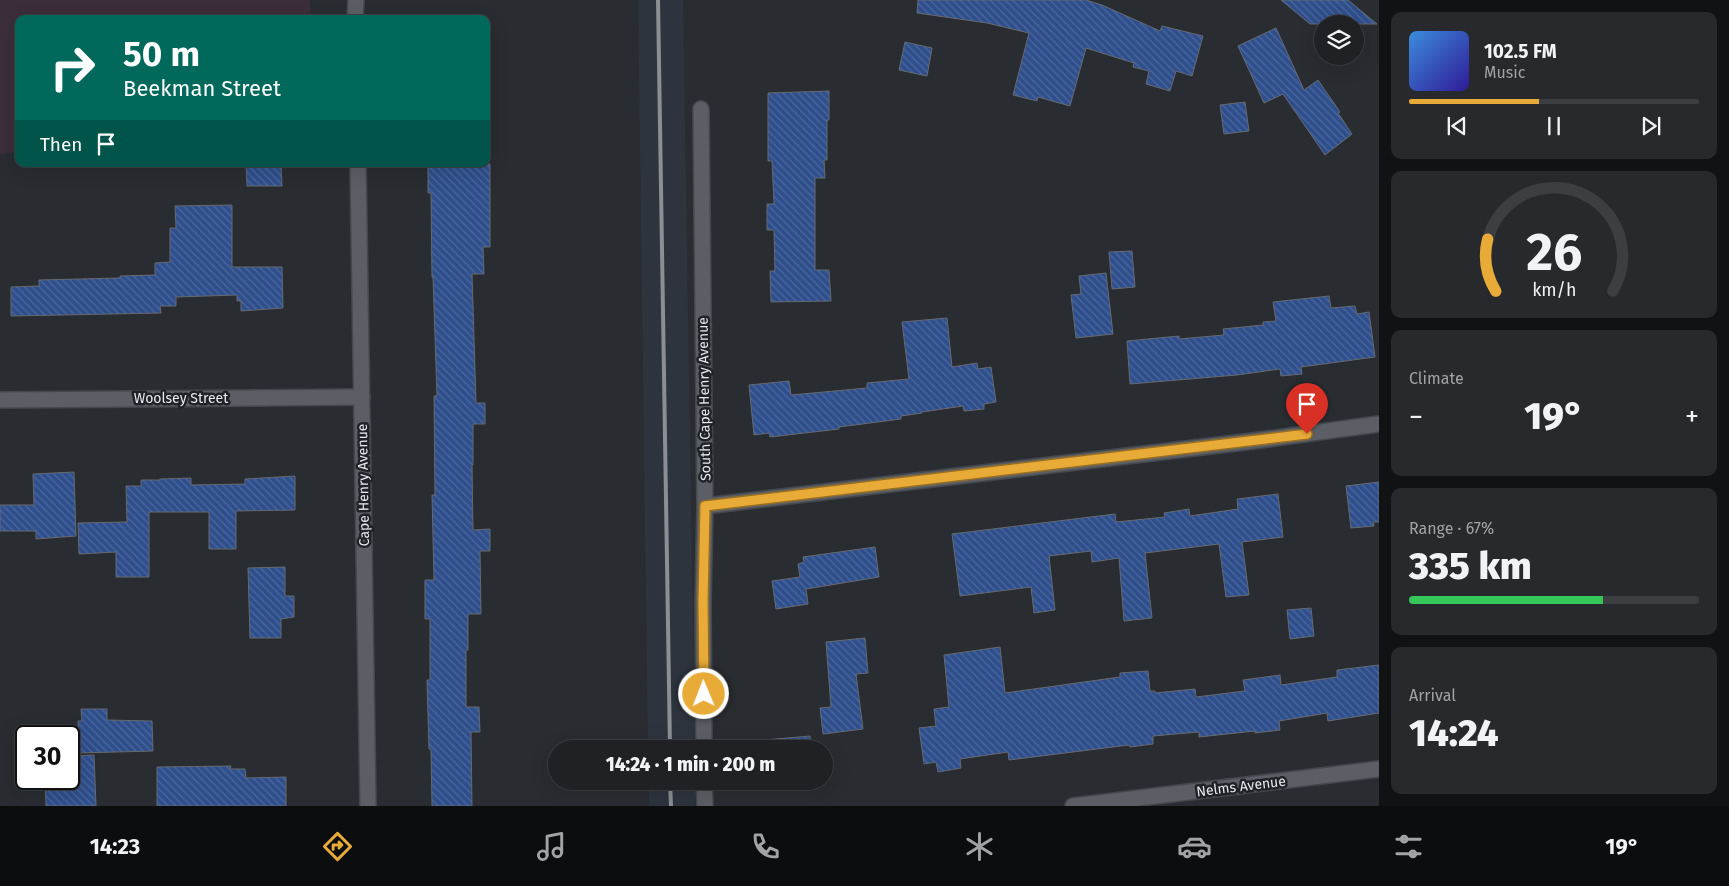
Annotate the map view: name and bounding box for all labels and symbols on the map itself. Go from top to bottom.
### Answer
street label: South Cape Henry Avenue [695,317,714,481]
pin [1286,383,1328,434]
street label: Woolsey Street [134,390,229,407]
street label: Cape Henry Avenue [354,423,373,547]
position arrow [677,667,729,719]
speed limit sign: 30 [15,725,80,790]
street label: Nelms Avenue [1195,773,1287,800]

